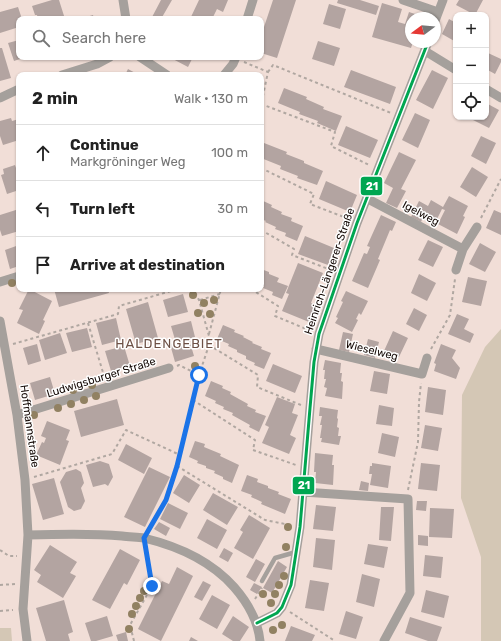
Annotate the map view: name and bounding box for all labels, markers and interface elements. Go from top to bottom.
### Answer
north arrow [405,12,441,48]
map controls [453,12,489,120]
button: + [453,12,489,48]
search box [16,16,264,60]
icon: search [30,27,52,49]
text: Search here [62,29,146,47]
button: − [453,48,489,84]
button: locate [453,84,489,120]
text: 2 min [32,88,78,108]
text: Walk · 130 m [174,91,248,106]
text: Continue [70,136,139,154]
icon: ahead [32,142,54,164]
text: 100 m [211,145,248,160]
text: Markgröninger Weg [70,154,186,169]
line badge: 21 [360,176,383,196]
text: 21 [366,180,378,193]
icon: left [32,198,54,220]
street label: Igelweg [400,198,441,229]
text: Turn left [70,200,135,218]
text: 30 m [217,201,248,216]
street label: Heinrich-Längerer-Straße [302,206,357,336]
icon: arrive [32,254,54,276]
text: Arrive at destination [70,256,225,274]
district label: HALDENGEBIET [115,336,223,351]
street label: Wieselweg [344,338,399,363]
street label: Ludwigsburger Straße [45,355,157,400]
route start [190,366,208,384]
street label: Hoffmannstraße [17,384,42,468]
line badge: 21 [292,476,315,495]
text: 21 [298,479,310,492]
route end [143,577,161,595]

